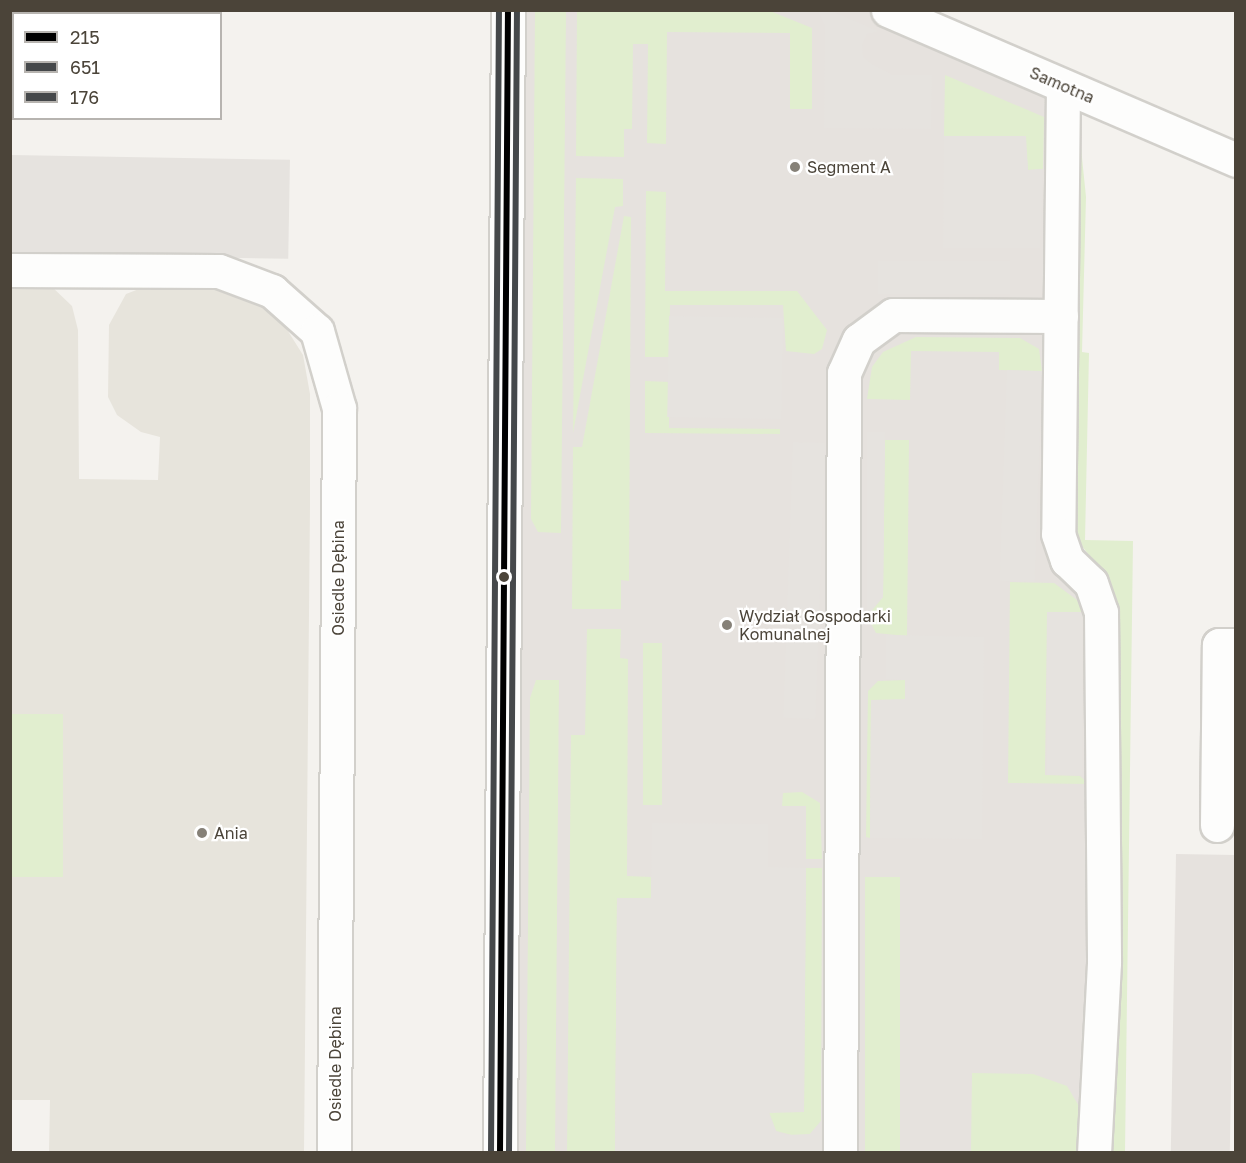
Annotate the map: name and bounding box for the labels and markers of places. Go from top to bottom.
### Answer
place label: Segment A [807,157,891,177]
marker: Segment A [788,160,802,174]
unlabelled marker [498,571,510,583]
place label: Wydział Gospodarki Komunalnej [739,606,891,644]
marker: Wydział Gospodarki Komunalnej [720,618,734,632]
place label: Ania [214,823,248,843]
marker: Ania [195,826,209,840]

